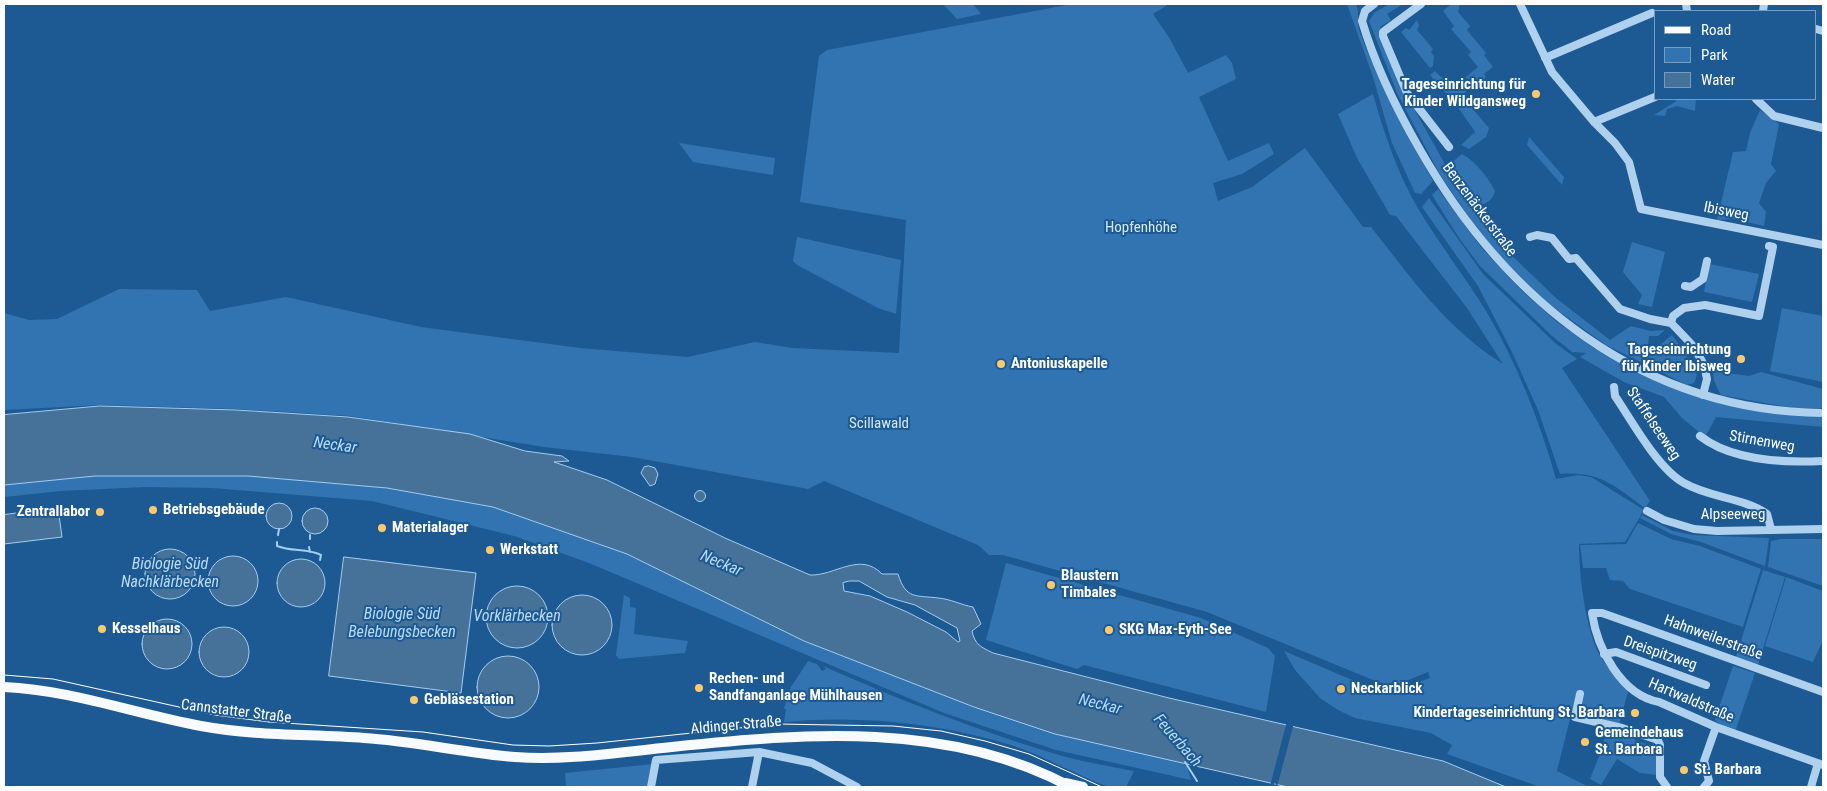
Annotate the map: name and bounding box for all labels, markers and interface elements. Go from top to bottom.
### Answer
legend [1654,10,1817,100]
text: Road [1701,21,1731,39]
text: Park [1701,46,1728,64]
text: Water [1701,71,1735,89]
place label: Tageseinrichtung für Kinder Wildgansweg [1401,76,1526,111]
marker: Tageseinrichtung für Kinder Wildgansweg [1530,88,1542,100]
street label: Benzenäckerstraße [1438,159,1520,261]
street label: Ibisweg [1702,199,1750,225]
park label: Hopfenhöhe [1105,219,1177,237]
place label: Tageseinrichtung für Kinder Ibisweg [1621,341,1731,376]
marker: Tageseinrichtung für Kinder Ibisweg [1735,353,1747,365]
place label: Antoniuskapelle [1011,355,1108,373]
marker: Antoniuskapelle [995,358,1007,370]
street label: Staffelseeweg [1622,384,1684,464]
park label: Scillawald [849,415,909,433]
street label: Stirnenweg [1728,427,1796,457]
water label: Neckar [312,433,358,459]
place label: Betriebsgebäude [163,501,265,519]
place label: Zentrallabor [17,503,90,521]
marker: Betriebsgebäude [147,504,159,516]
marker: Zentrallabor [94,506,106,518]
street label: Alpseeweg [1701,506,1765,524]
place label: Materialager [392,519,469,537]
marker: Materialager [376,522,388,534]
place label: Werkstatt [500,541,558,559]
marker: Werkstatt [484,544,496,556]
water label: Neckar [697,547,745,581]
water label: Biologie Süd Nachklärbecken [121,555,219,593]
place label: Blaustern Timbales [1061,567,1119,602]
marker: Blaustern Timbales [1045,579,1057,591]
water label: Biologie Süd Belebungsbecken [348,605,456,643]
water label: Vorklärbecken [473,607,561,627]
street label: Hahnweilerstraße [1661,612,1765,664]
place label: Kesselhaus [112,620,181,638]
place label: SKG Max-Eyth-See [1119,621,1232,639]
marker: Kesselhaus [96,623,108,635]
marker: SKG Max-Eyth-See [1103,624,1115,636]
street label: Dreispitzweg [1621,633,1699,675]
place label: Rechen- und Sandfanganlage Mühlhausen [709,670,882,705]
street label: Hartwaldstraße [1645,675,1737,727]
place label: Neckarblick [1351,680,1423,698]
marker: Rechen- und Sandfanganlage Mühlhausen [693,682,705,694]
marker: Neckarblick [1335,683,1347,695]
water label: Neckar [1077,690,1123,720]
place label: Gebläsestation [424,691,514,709]
marker: Gebläsestation [408,694,420,706]
street label: Cannstatter Straße [180,696,292,728]
place label: Kindertageseinrichtung St. Barbara [1413,704,1625,722]
marker: Kindertageseinrichtung St. Barbara [1629,707,1641,719]
water label: Feuerbach [1149,711,1205,771]
street label: Aldinger Straße [690,713,782,739]
place label: Gemeindehaus St. Barbara [1595,724,1684,759]
marker: Gemeindehaus St. Barbara [1579,736,1591,748]
place label: St. Barbara [1694,761,1761,779]
marker: St. Barbara [1678,764,1690,776]

